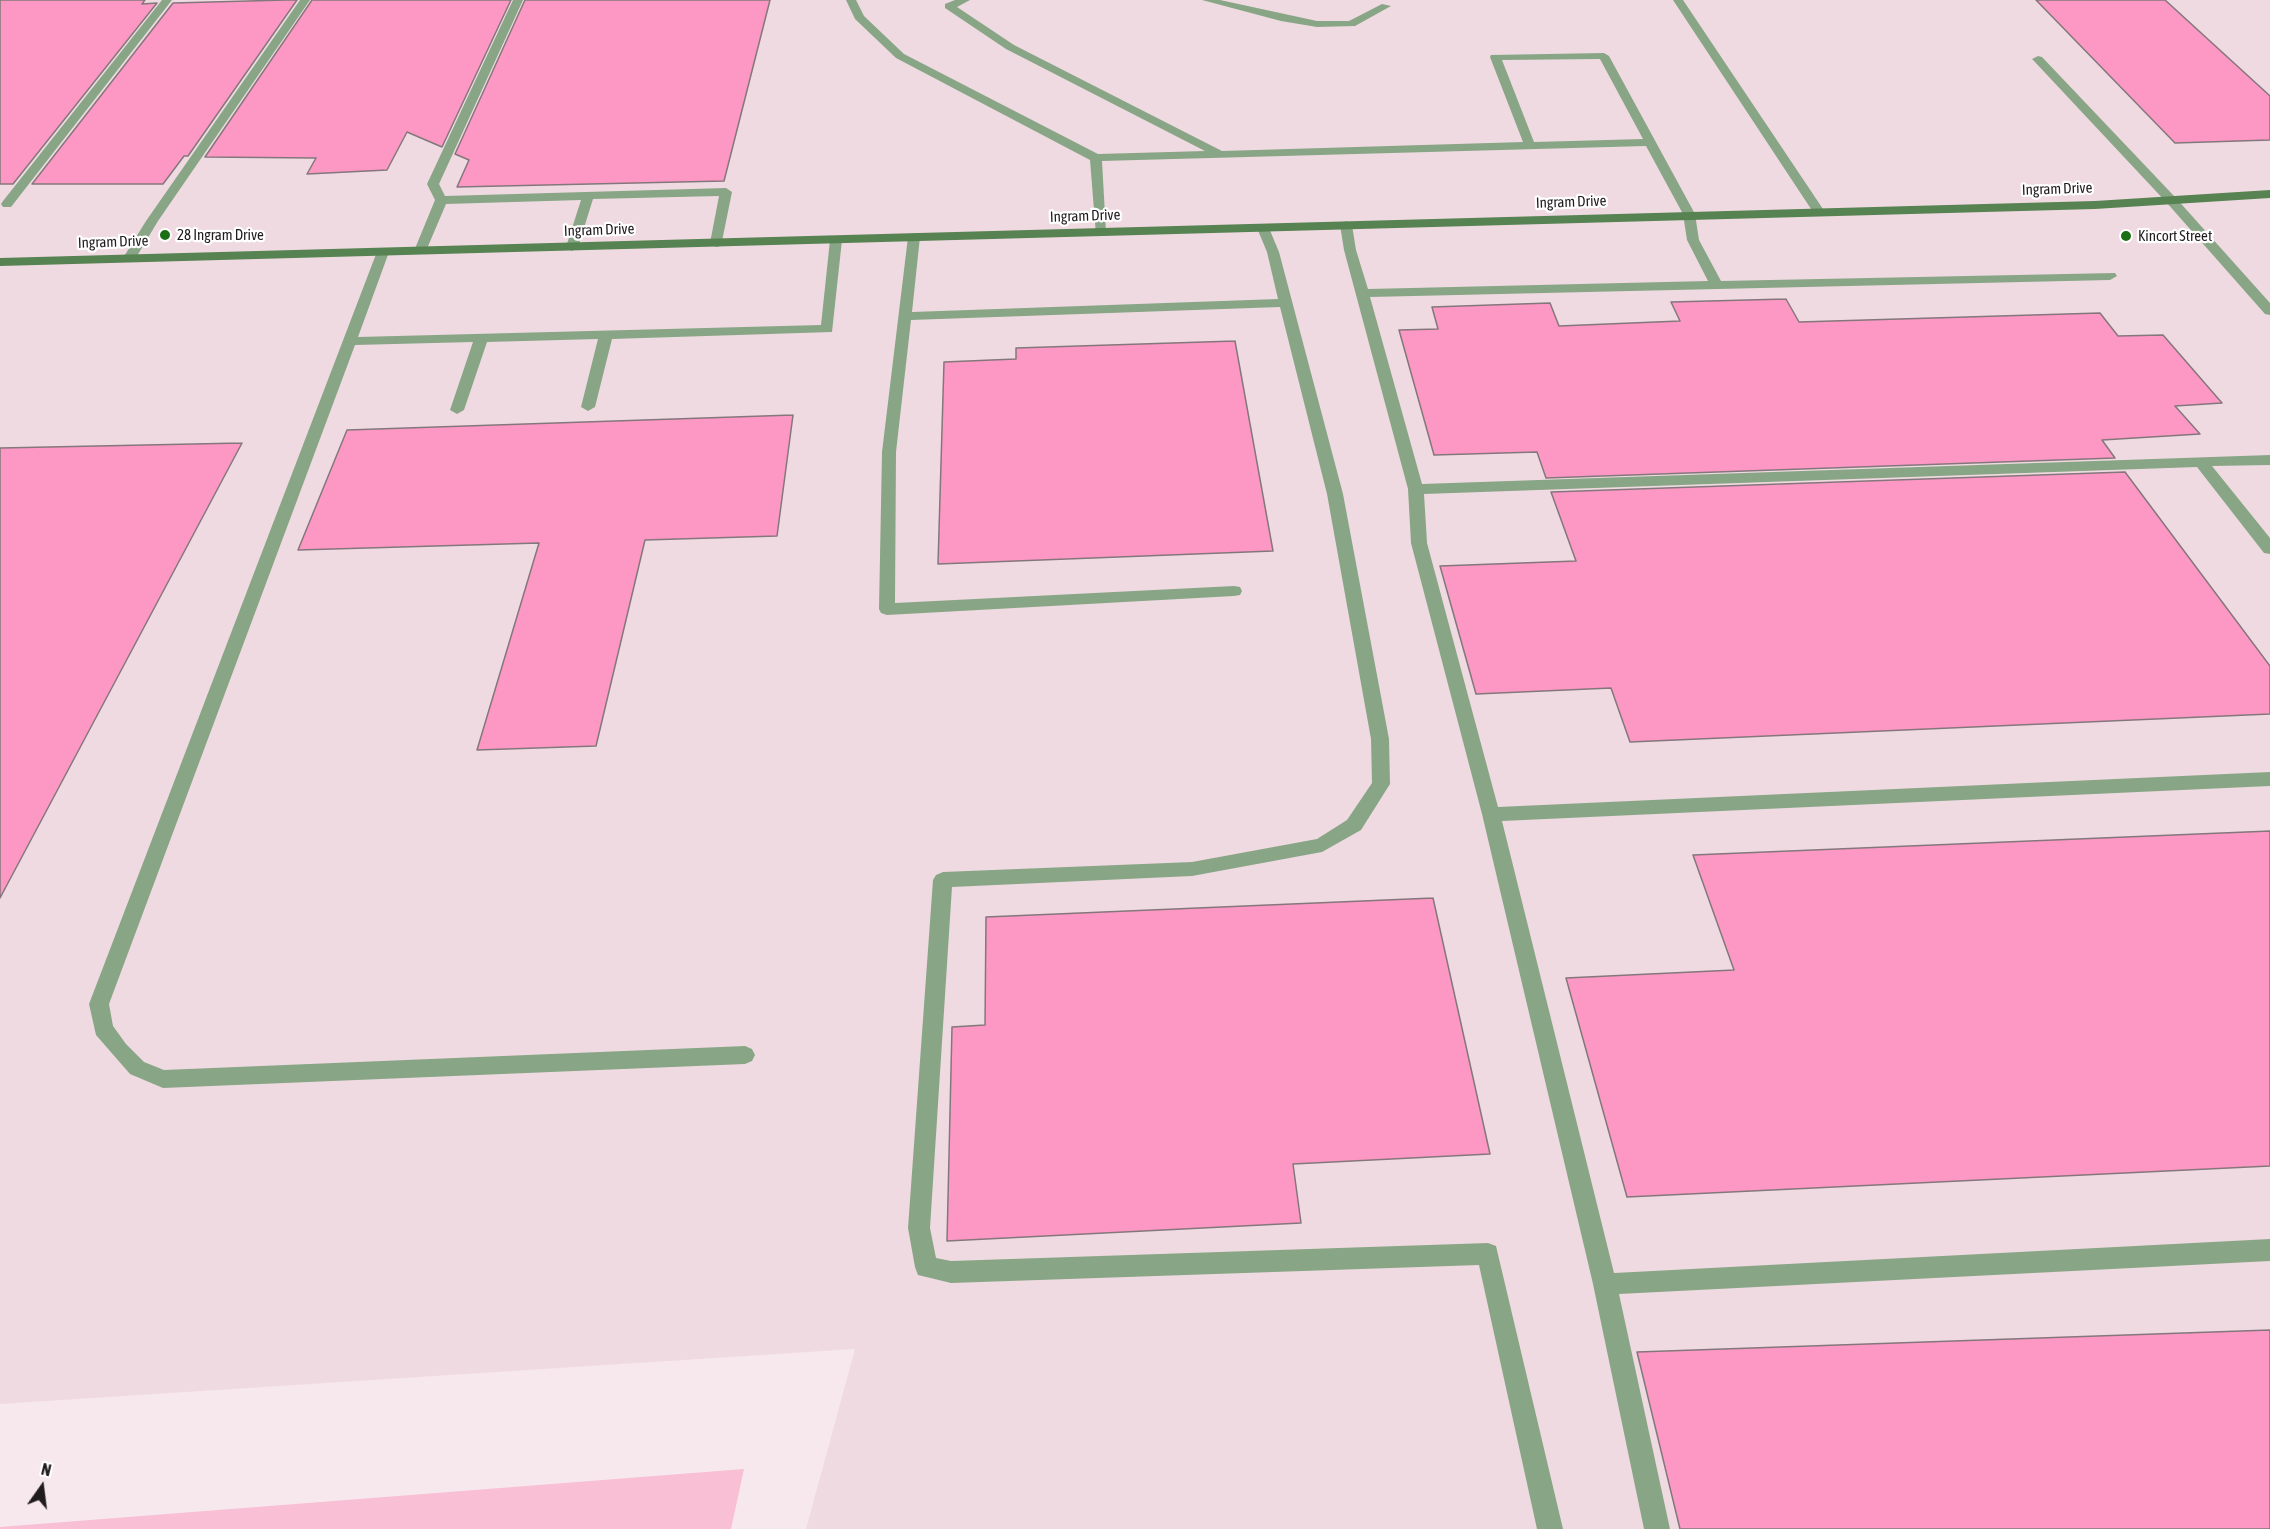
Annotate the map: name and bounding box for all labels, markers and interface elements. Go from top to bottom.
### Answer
street label: Ingram Drive [2021,179,2093,199]
street label: Ingram Drive [1535,192,1607,212]
street label: Ingram Drive [1049,206,1121,226]
street label: Ingram Drive [563,220,635,240]
place label: 28 Ingram Drive [177,226,264,244]
place label: Kincort Street [2138,227,2212,245]
marker: 28 Ingram Drive [158,228,172,242]
marker: Kincort Street [2119,229,2133,243]
street label: Ingram Drive [77,232,149,252]
north arrow [12,1457,72,1517]
text: N [40,1460,53,1479]

